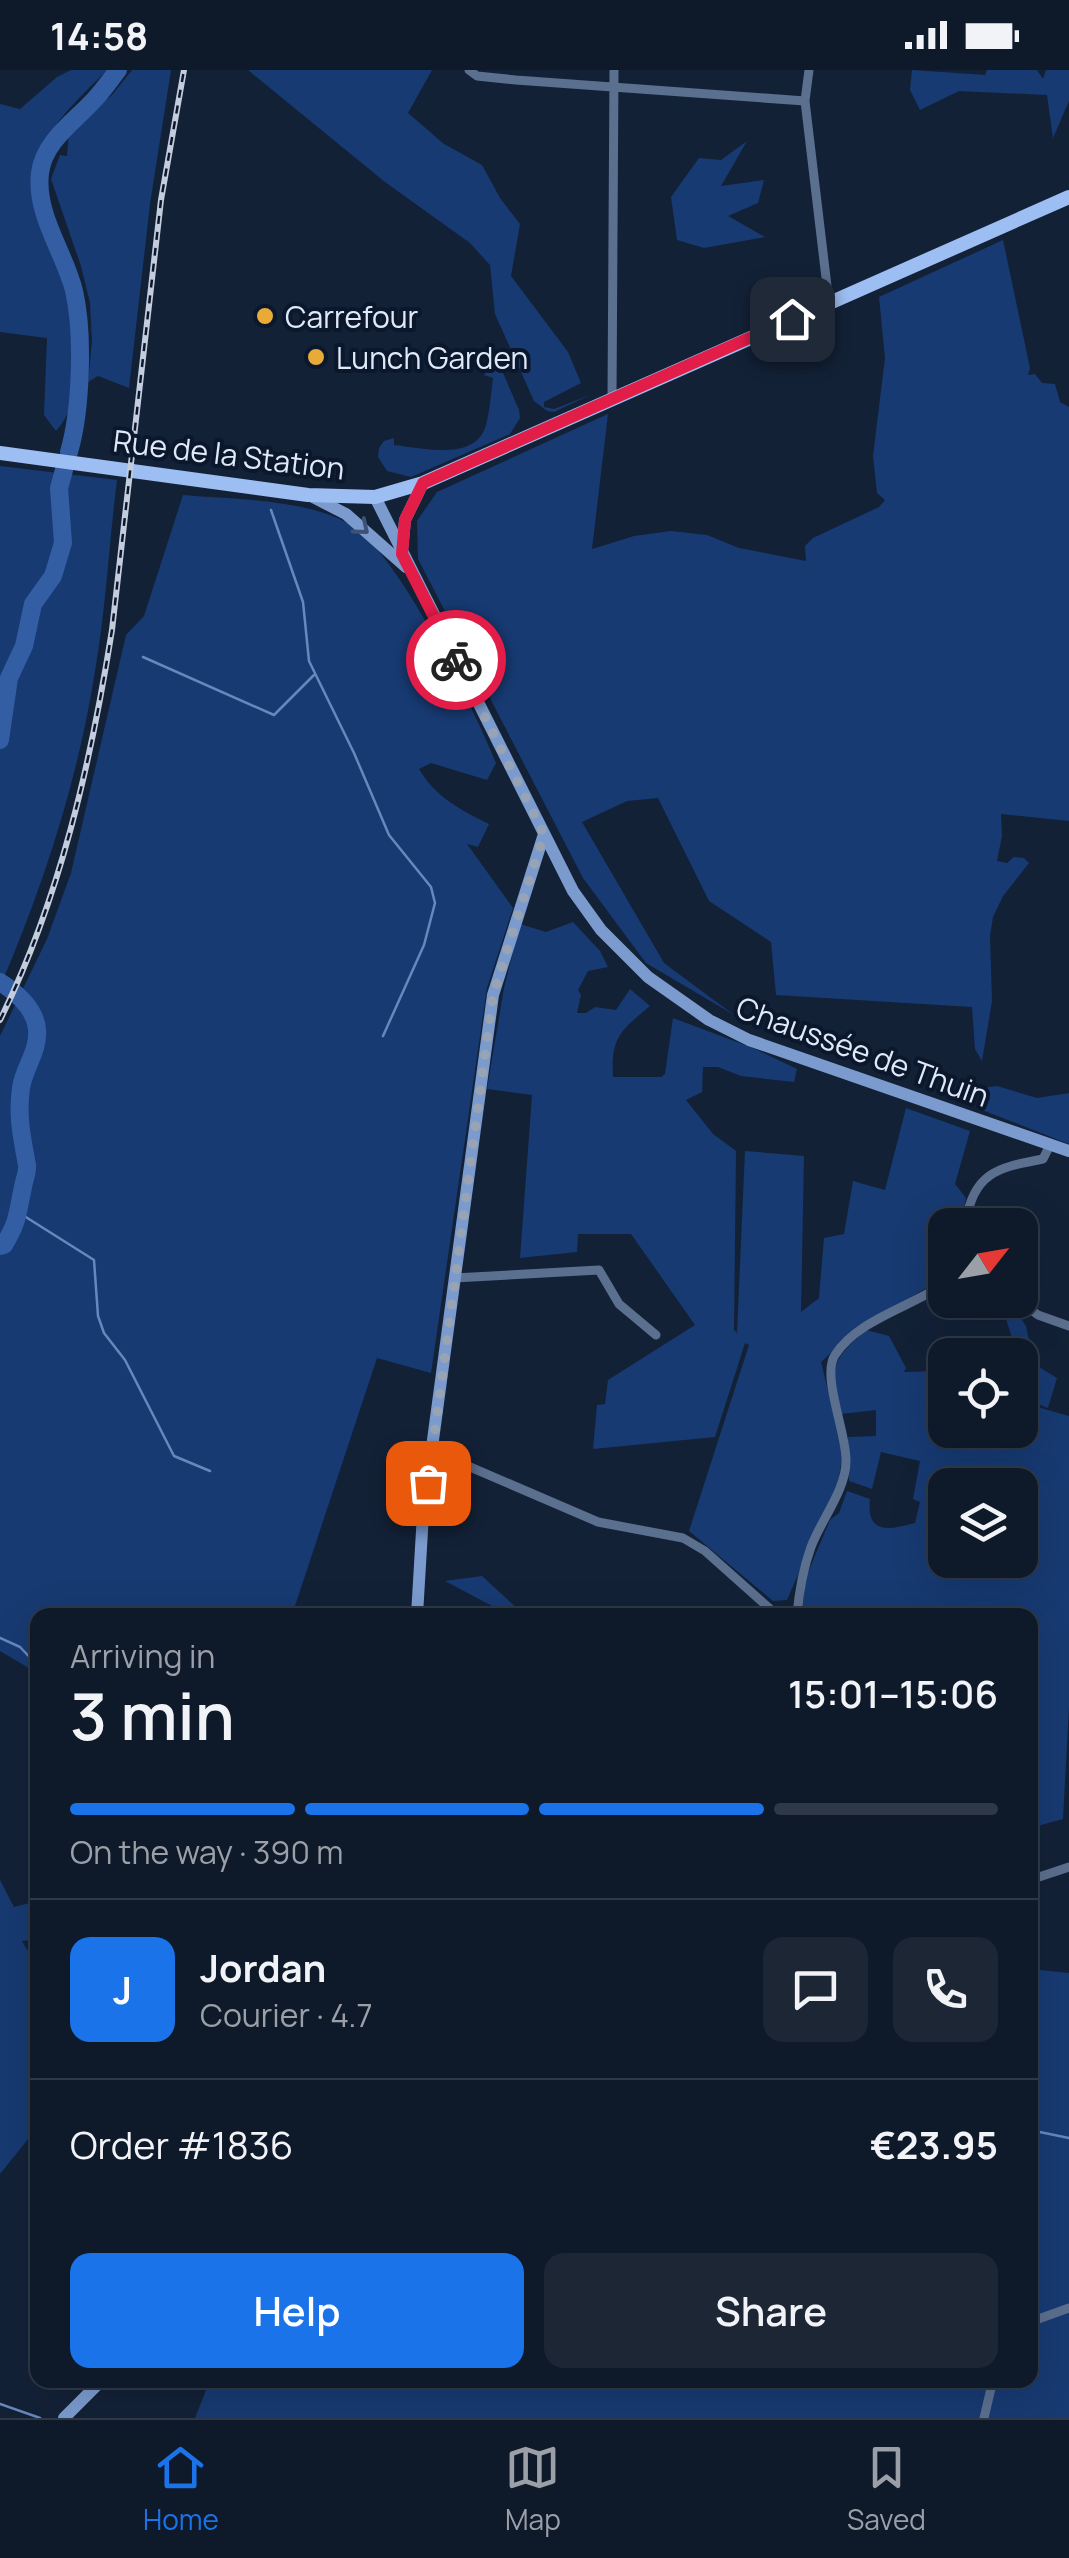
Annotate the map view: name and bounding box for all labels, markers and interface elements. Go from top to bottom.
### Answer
text: 14:58 [50,9,148,61]
pin [750,277,835,362]
icon: home [765,292,820,347]
place label: Carrefour [285,296,419,337]
marker: Carrefour [254,305,276,327]
place label: Lunch Garden [336,337,528,378]
marker: Lunch Garden [305,346,327,368]
street label: Rue de la Station [111,419,347,489]
one-way arrow [351,516,369,534]
courier [406,610,506,710]
icon: bike [429,633,484,688]
street label: Chaussée de Thuin [731,986,995,1116]
north arrow [928,1208,1038,1318]
map controls [928,1208,1038,1578]
button: locate [928,1338,1038,1448]
pin [386,1441,471,1526]
icon: bag [401,1456,456,1511]
button: layers [928,1468,1038,1578]
text: Arriving in [70,1634,215,1678]
text: 15:01–15:06 [788,1667,998,1719]
text: 3 min [70,1671,235,1760]
text: On the way · 390 m [70,1830,343,1874]
button: chat [763,1937,868,2042]
button: phone [893,1937,998,2042]
text: Jordan [200,1941,326,1993]
text: J [113,1963,132,2015]
text: Courier · 4.7 [200,1993,373,2037]
text: Order #1836 [70,2118,293,2170]
text: €23.95 [870,2118,998,2170]
button: Help [70,2253,524,2368]
button: Share [544,2253,998,2368]
tab: Home [143,2440,219,2538]
tab: Map [505,2440,561,2538]
tab: Saved [847,2440,926,2538]

